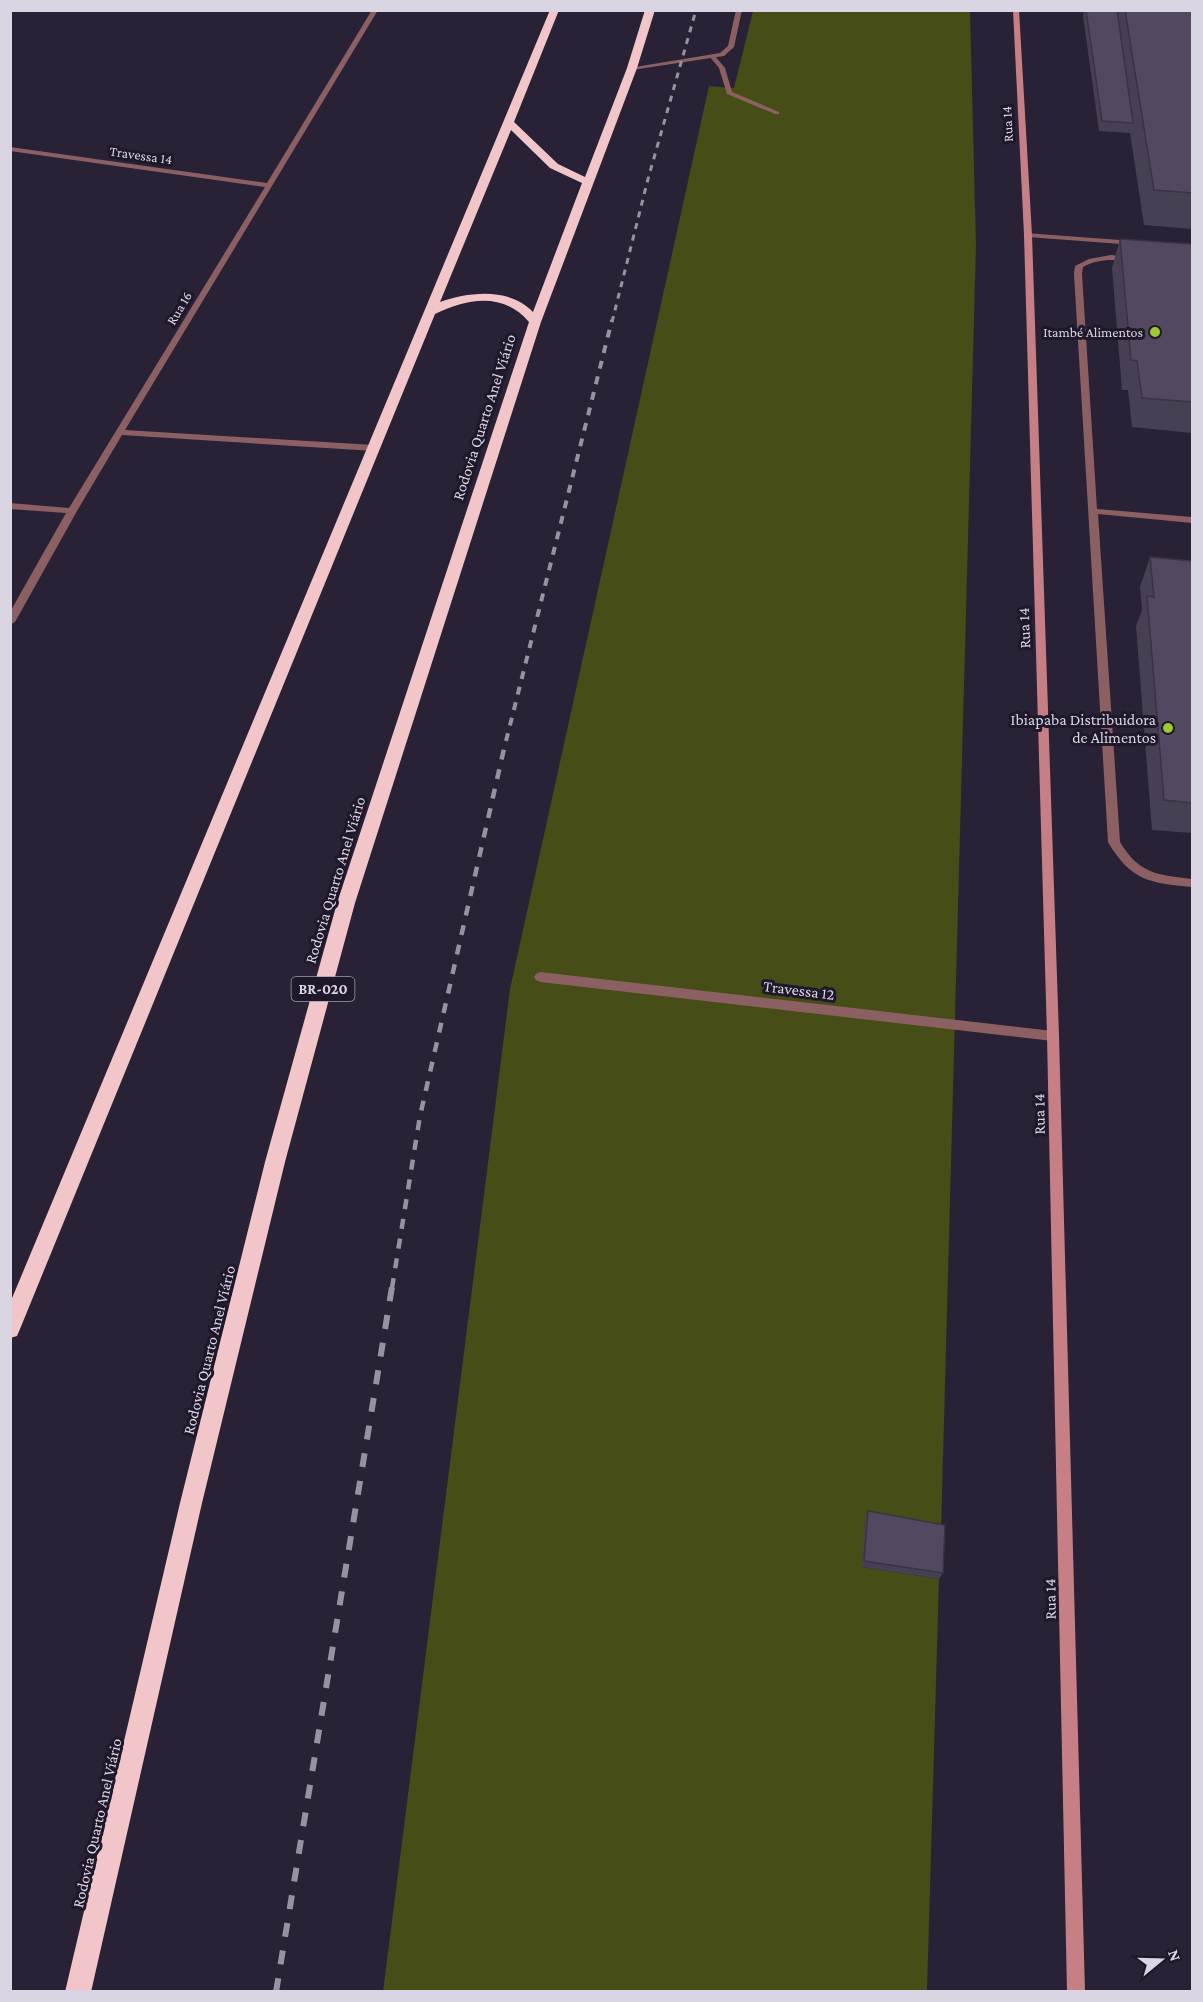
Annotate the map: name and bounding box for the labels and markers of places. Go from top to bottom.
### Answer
place label: Itambé Alimentos [1043,324,1143,340]
marker: Itambé Alimentos [1148,325,1162,339]
place label: Ibiapaba Distribuidora de Alimentos [1011,711,1157,746]
marker: Ibiapaba Distribuidora de Alimentos [1161,721,1175,735]

